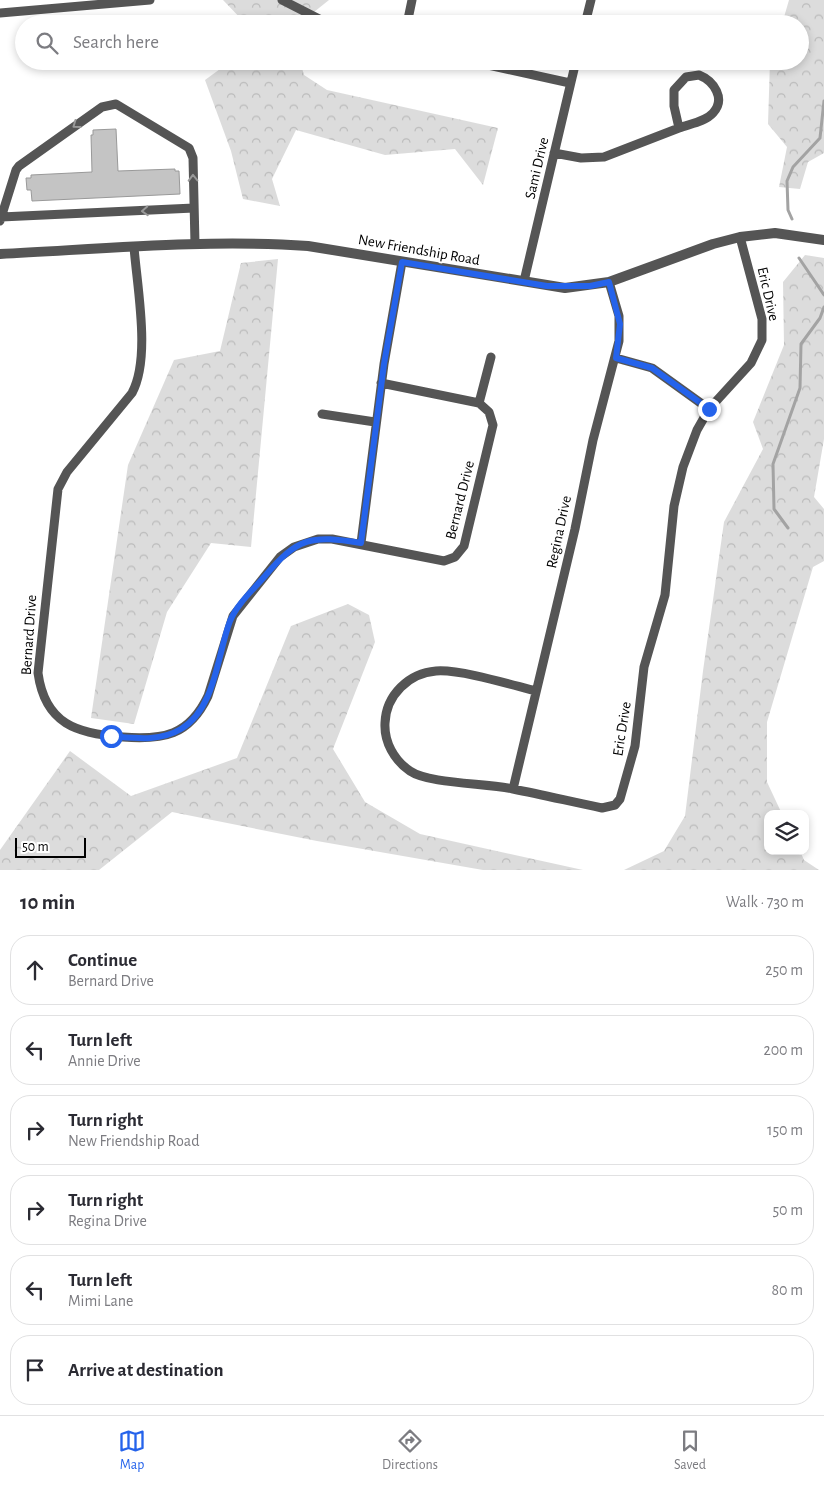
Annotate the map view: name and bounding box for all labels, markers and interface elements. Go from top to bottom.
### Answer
search box [15,15,809,70]
icon: search [33,29,61,57]
text: Search here [73,33,159,52]
one-way arrow [73,120,82,128]
street label: Sami Drive [523,136,551,200]
one-way arrow [188,174,198,182]
one-way arrow [141,205,149,216]
street label: New Friendship Road [357,232,481,268]
street label: Eric Drive [755,266,782,323]
route end [698,398,721,421]
street label: Bernard Drive [443,459,477,541]
street label: Regina Drive [544,494,574,570]
street label: Bernard Drive [19,594,39,676]
street label: Eric Drive [610,701,634,757]
route start [100,725,123,748]
map controls [764,810,809,855]
button: layers [764,810,809,855]
scale bar [15,835,86,858]
text: 50 m [22,840,49,854]
text: 10 min [20,892,75,913]
text: Walk · 730 m [726,894,804,910]
text: Continue [68,951,137,970]
icon: ahead [21,956,49,984]
text: 250 m [765,962,803,978]
text: Bernard Drive [68,973,154,989]
text: Turn left [68,1031,132,1050]
icon: left [21,1036,49,1064]
text: 200 m [763,1042,803,1058]
text: Annie Drive [68,1053,141,1069]
text: Turn right [68,1111,143,1130]
icon: right [21,1116,49,1144]
text: 150 m [767,1122,803,1138]
text: New Friendship Road [68,1133,199,1149]
text: Turn right [68,1191,143,1210]
icon: right [21,1196,49,1224]
text: 50 m [772,1202,803,1218]
text: Regina Drive [68,1213,147,1229]
text: Turn left [68,1271,132,1290]
icon: left [21,1276,49,1304]
text: 80 m [772,1282,803,1298]
text: Mimi Lane [68,1293,133,1309]
icon: arrive [21,1356,49,1384]
text: Arrive at destination [68,1361,224,1380]
tab: Map [118,1427,146,1474]
tab: Directions [382,1427,438,1474]
tab: Saved [674,1427,706,1474]

